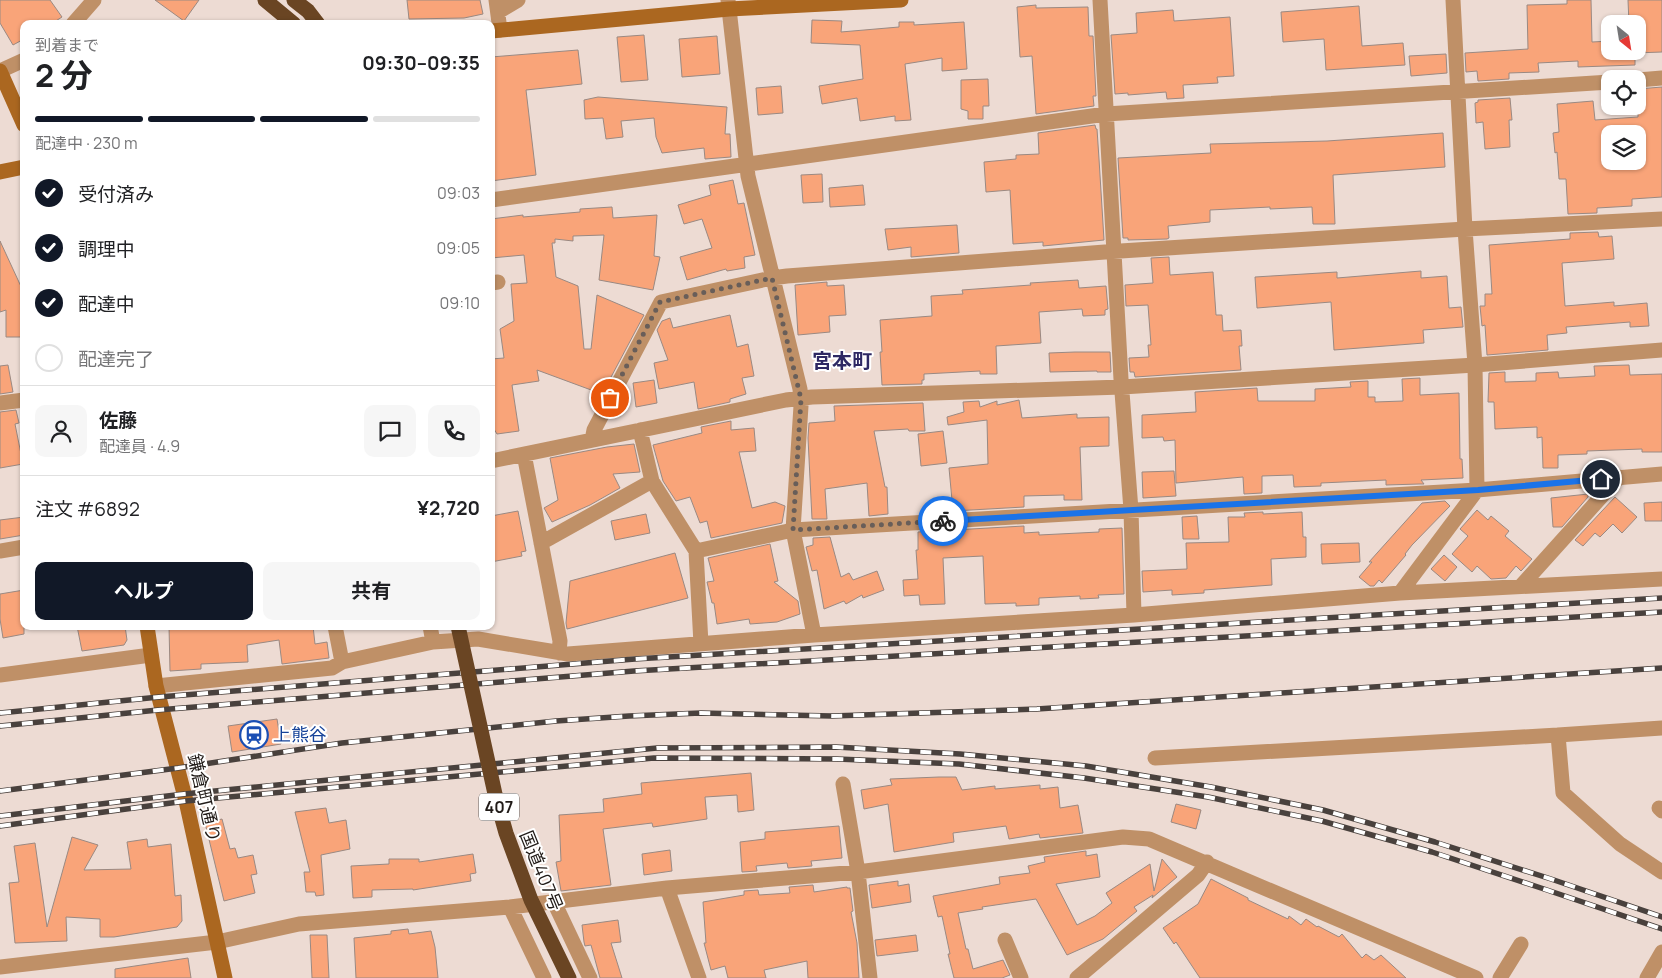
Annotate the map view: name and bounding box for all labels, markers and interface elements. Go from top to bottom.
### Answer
north arrow [1601,15,1646,60]
map controls [1601,15,1646,170]
text: 到着まで [35,34,99,56]
text: 09:30–09:35 [362,50,480,76]
text: 2 分 [35,53,92,97]
button: locate [1601,70,1646,115]
button: layers [1601,125,1646,170]
text: 配達中 · 230 m [35,132,138,154]
icon: check [35,179,63,207]
text: 受付済み [78,181,154,207]
text: 09:03 [437,182,480,204]
icon: check [35,234,63,262]
text: 調理中 [78,236,135,262]
text: 09:05 [437,237,480,259]
icon: check [35,289,63,317]
text: 配達中 [78,291,135,317]
text: 09:10 [440,292,480,314]
text: 配達完了 [78,346,154,372]
district label: 宮本町 [812,347,872,374]
pin [589,377,631,419]
icon: bag [596,384,624,412]
button: person [35,405,87,457]
button: chat [364,405,416,457]
button: phone [428,405,480,457]
text: 佐藤 [99,407,137,433]
text: 配達員 · 4.9 [99,435,180,457]
pin [1580,458,1622,500]
icon: home [1587,465,1615,493]
text: ¥2,720 [417,495,480,521]
text: 注文 #6892 [35,496,140,522]
courier [918,496,968,546]
icon: bike [929,507,957,535]
button: ヘルプ [35,562,253,620]
button: 共有 [263,562,480,620]
station icon: 上熊谷 [239,720,269,750]
place label: 上熊谷 [273,722,327,746]
street label: 鎌倉町通り [183,751,227,844]
road number: 407 [479,794,519,820]
street label: 国道407号 [515,827,569,914]

